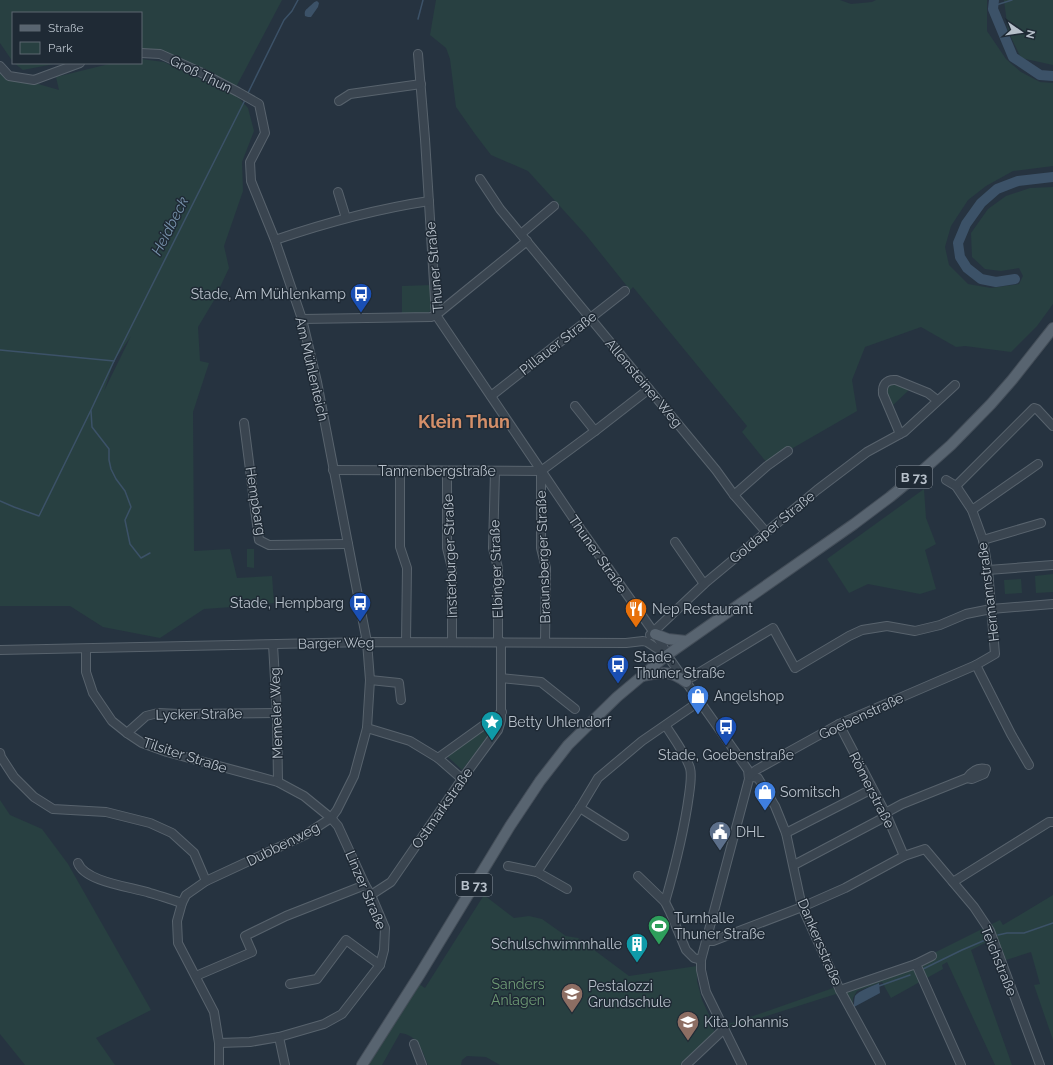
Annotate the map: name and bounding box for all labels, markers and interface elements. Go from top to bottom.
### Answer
legend [12,12,142,64]
north arrow [1001,12,1041,52]
text: Straße [48,21,84,35]
text: N [1023,29,1038,40]
text: Park [48,41,73,55]
street label: Groß Thun [167,52,235,96]
water label: Heidbeck [148,194,192,258]
street label: Thuner Straße [422,221,446,313]
bus stop icon: Stade, Am Mühlenkamp [348,281,374,314]
place label: Stade, Am Mühlenkamp [191,286,346,302]
street label: Pillauer Straße [516,308,600,378]
street label: Am Mühlenteich [292,315,332,423]
street label: Allensteiner Weg [602,335,686,431]
district label: Klein Thun [418,411,510,432]
street label: Tannenbergstraße [378,463,496,479]
street label: Hempbarg [243,465,269,537]
road number: B 73 [896,466,932,488]
street label: Goldaper Straße [726,488,818,566]
street label: Braunsberger Straße [533,490,553,624]
street label: Insterburger Straße [440,494,460,618]
street label: Thuner Straße [565,512,631,596]
street label: Elbinger Straße [486,519,506,619]
street label: Hermannstraße [974,541,1002,643]
bus stop icon: Stade, Hempbarg [347,590,373,623]
place label: Stade, Hempbarg [230,595,344,611]
restaurant icon: Nep Restaurant [623,596,649,629]
place label: Nep Restaurant [652,601,753,617]
street label: Barger Weg [297,634,375,652]
place label: Stade, Thuner Straße [634,649,725,681]
bus stop icon: Stade, Thuner Straße [605,652,631,685]
street label: Memeler Weg [266,667,286,759]
shop icon: Angelshop [685,683,711,716]
place label: Angelshop [714,688,785,704]
street label: Goebenstraße [816,689,906,743]
street label: Lycker Straße [155,705,243,723]
place icon: Betty Uhlendorf [479,709,505,742]
place label: Betty Uhlendorf [508,714,612,730]
bus stop icon: Stade, Goebenstraße [713,714,739,747]
street label: Tilsiter Straße [141,734,229,776]
place label: Stade, Goebenstraße [658,747,794,763]
street label: Römerstraße [846,749,898,831]
street label: Ostmarkstraße [408,765,476,851]
shop icon: Somitsch [752,779,778,812]
place label: Somitsch [780,784,840,800]
street label: Dubbenweg [244,819,322,869]
public building icon: DHL [707,819,733,852]
place label: DHL [736,824,765,840]
street label: Linzer Straße [342,848,390,932]
road number: B 73 [456,874,492,896]
street label: Dankersstraße [795,896,845,988]
place label: Turnhalle Thuner Straße [674,910,765,942]
sports icon: Turnhalle Thuner Straße [646,913,672,946]
street label: Teichstraße [978,924,1020,998]
building icon: Schulschwimmhalle [624,931,650,964]
place label: Schulschwimmhalle [491,936,622,952]
park label: Sanders Anlagen [491,976,545,1008]
place label: Pestalozzi Grundschule [588,978,671,1010]
school or university icon: Pestalozzi Grundschule [559,981,585,1014]
school or university icon: Kita Johannis [675,1009,701,1042]
place label: Kita Johannis [704,1014,789,1030]

